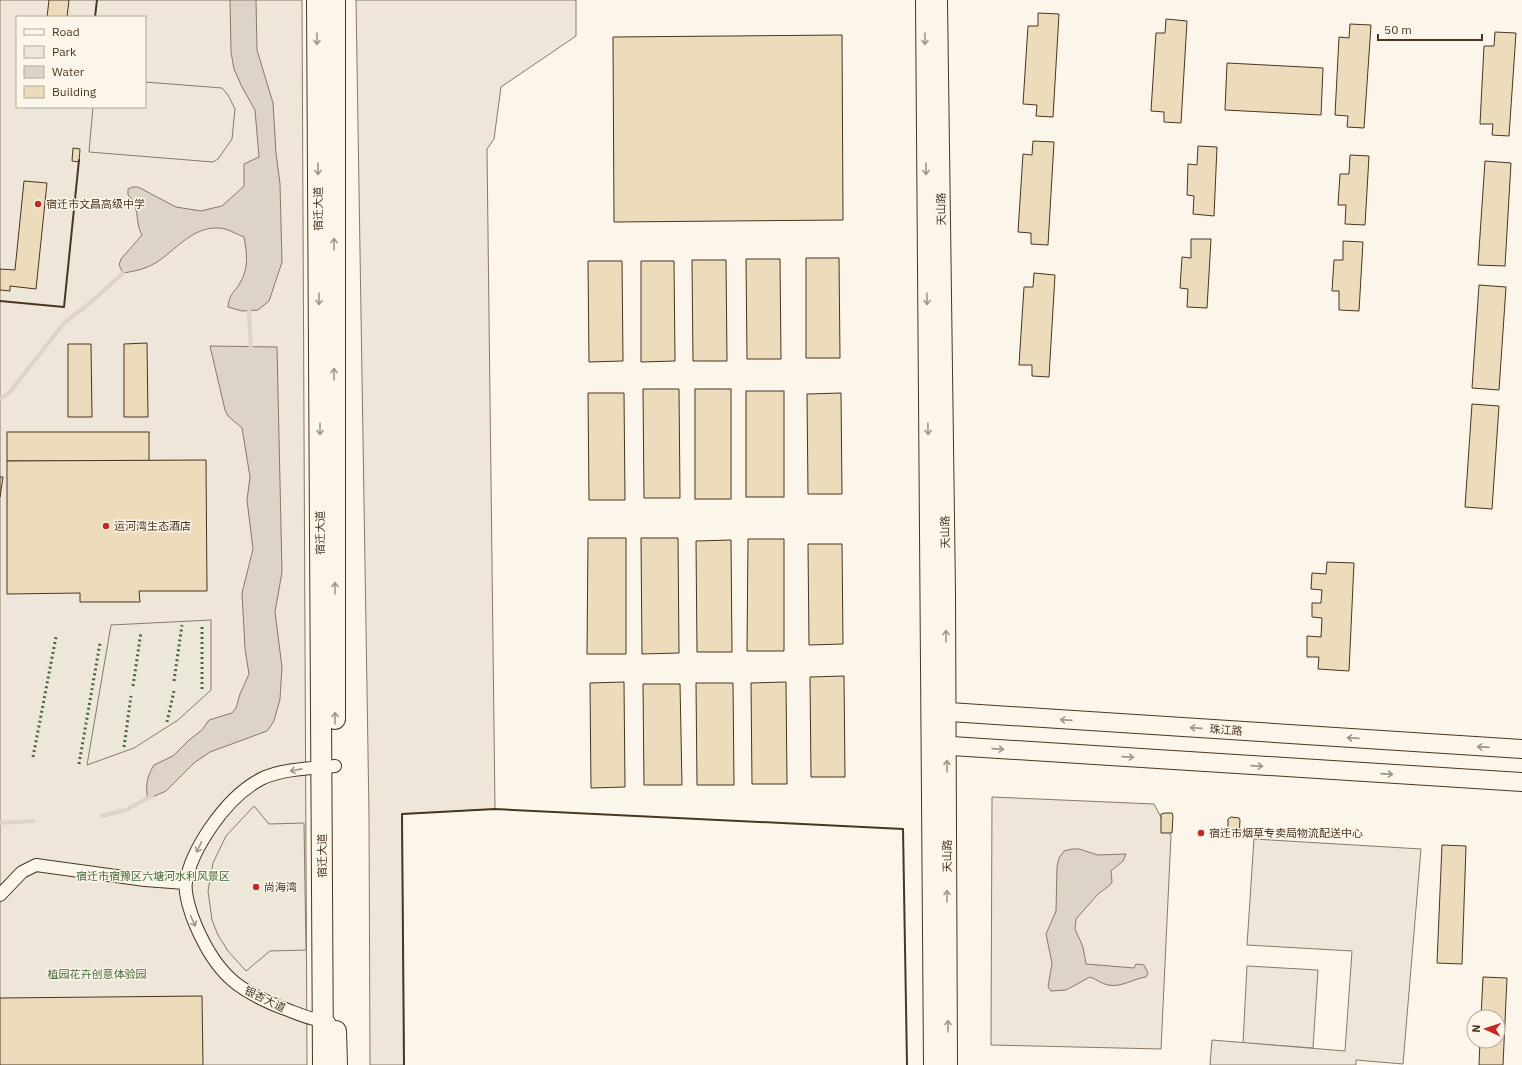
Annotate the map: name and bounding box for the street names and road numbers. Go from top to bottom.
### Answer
street label: 宿迁大道 [311,187,325,231]
street label: 天山路 [934,192,948,226]
street label: 宿迁大道 [313,511,327,555]
street label: 天山路 [938,515,952,549]
street label: 珠江路 [1209,722,1243,738]
street label: 宿迁大道 [315,834,329,878]
street label: 天山路 [940,840,954,873]
street label: 银杏大道 [242,983,288,1015]

